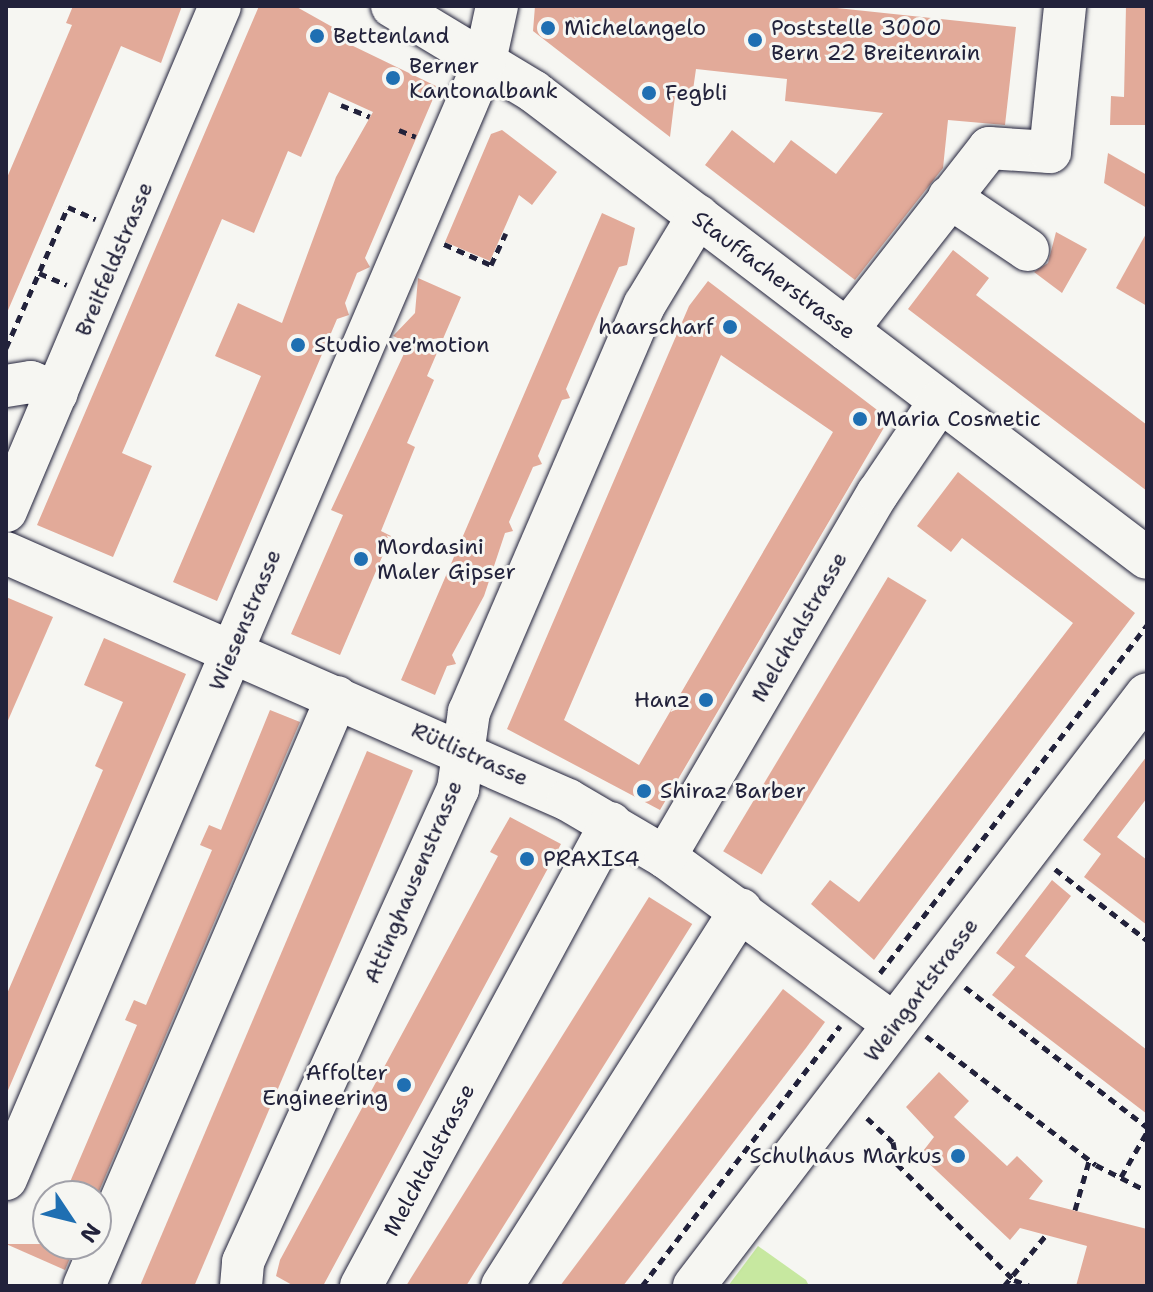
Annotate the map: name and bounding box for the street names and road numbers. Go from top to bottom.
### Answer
street label: Breitfeldstrasse [70,178,158,340]
street label: Stauffacherstrasse [687,205,861,345]
street label: Wiesenstrasse [203,545,287,695]
street label: Melchtalstrasse [745,547,853,707]
street label: Rütlistrasse [408,717,532,791]
street label: Attinghausenstrasse [358,776,468,988]
street label: Weingartstrasse [858,913,984,1067]
street label: Melchtalstrasse [378,1079,480,1241]

